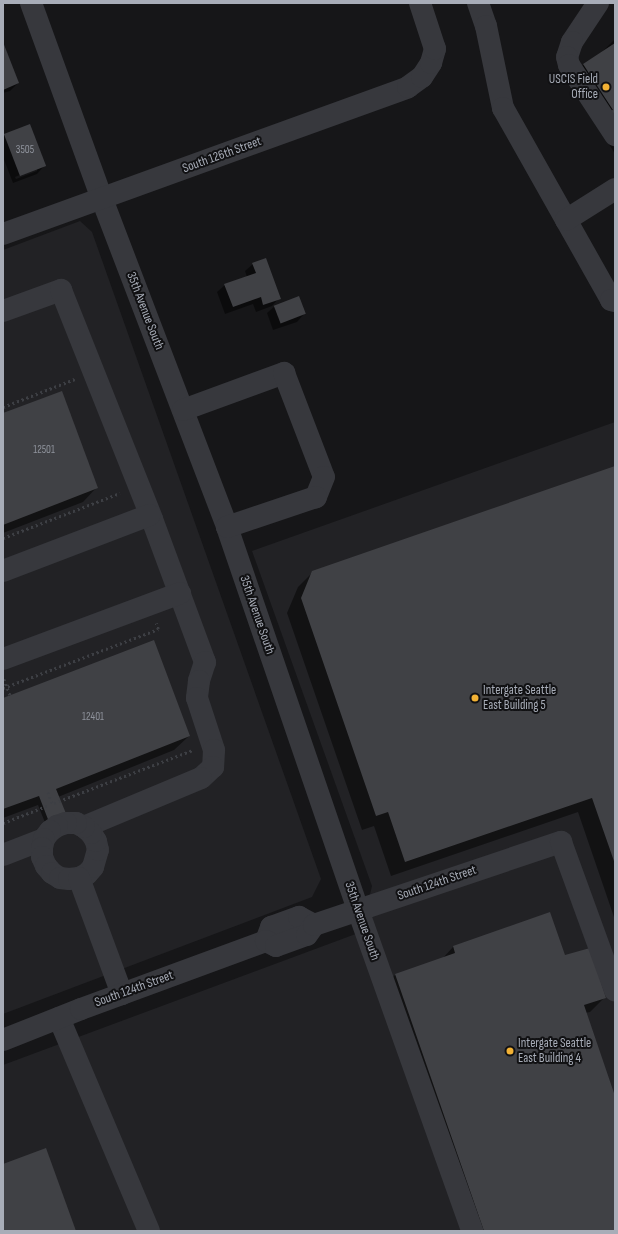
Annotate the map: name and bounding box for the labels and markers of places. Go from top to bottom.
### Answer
place label: USCIS Field Office [549,72,598,103]
marker: USCIS Field Office [601,82,611,92]
place label: Intergate Seattle East Building 5 [483,683,556,714]
marker: Intergate Seattle East Building 5 [470,693,480,703]
place label: Intergate Seattle East Building 4 [518,1036,591,1067]
marker: Intergate Seattle East Building 4 [505,1046,515,1056]

